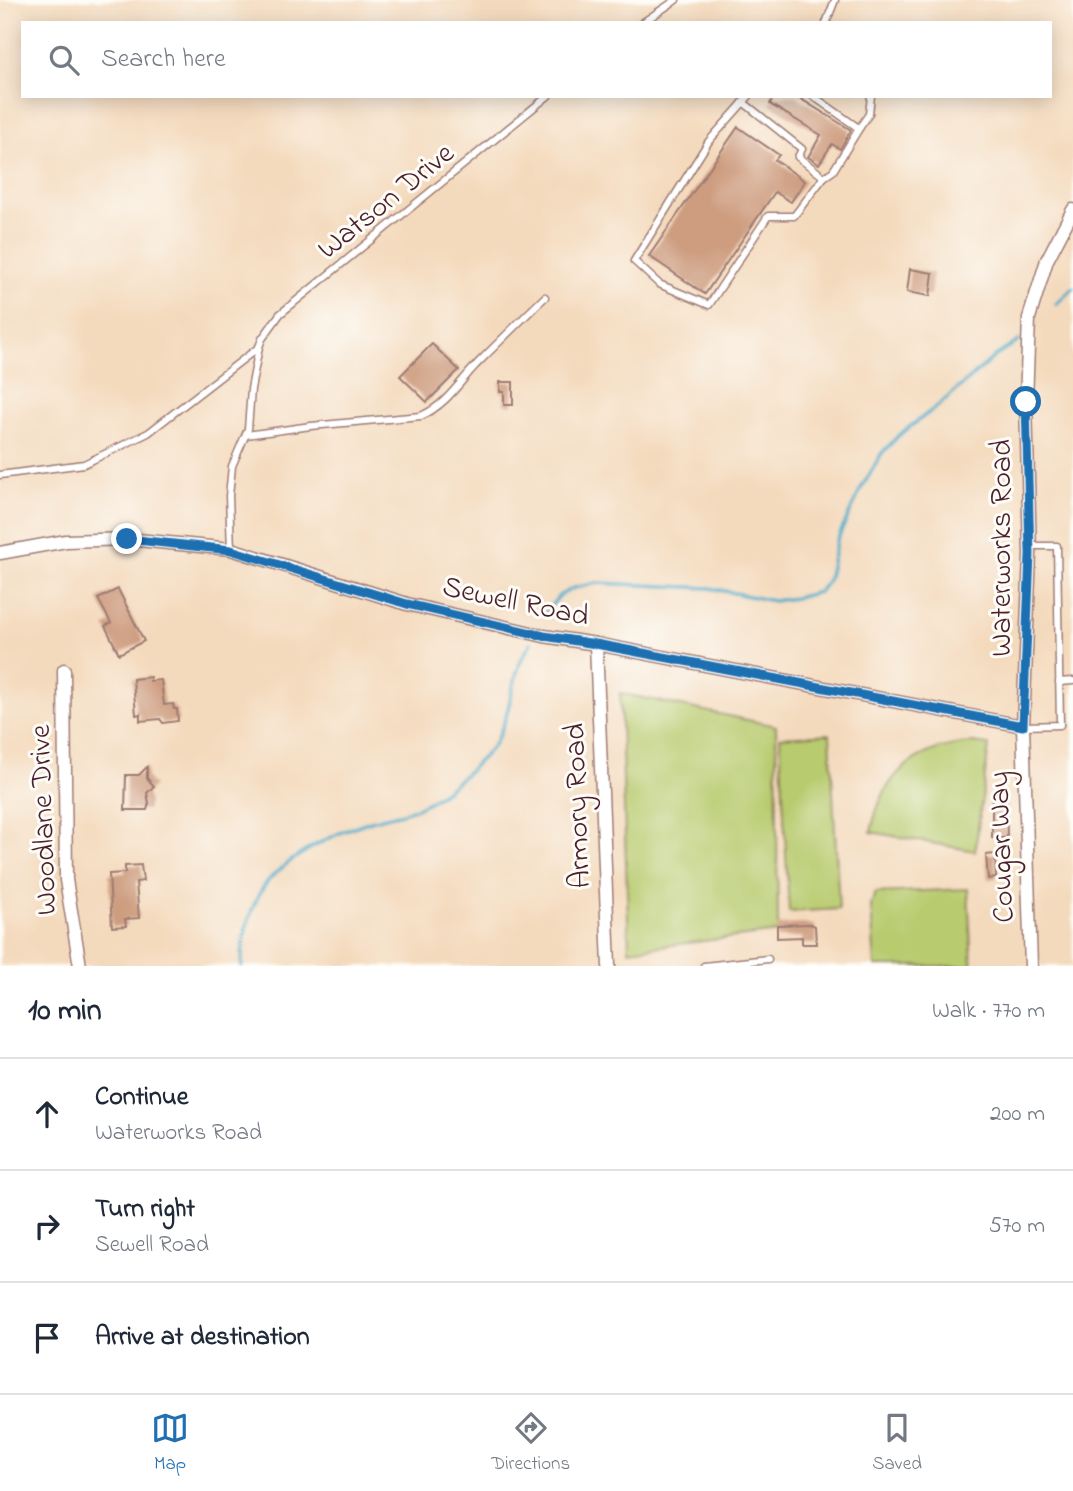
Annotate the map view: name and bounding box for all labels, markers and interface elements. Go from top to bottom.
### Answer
search box [21,21,1052,98]
icon: search [45,41,83,79]
text: Search here [101,41,226,79]
street label: Watson Drive [309,133,465,271]
route start [1010,386,1041,417]
street label: Waterworks Road [981,439,1025,657]
route end [111,523,142,554]
street label: Sewell Road [438,566,593,640]
street label: Armory Road [554,722,604,889]
street label: Woodlane Drive [20,723,70,916]
street label: Cougar Way [978,770,1028,924]
text: 10 min [28,990,101,1034]
text: Walk · 770 m [932,995,1045,1028]
text: Continue [95,1079,188,1117]
icon: ahead [28,1095,66,1133]
text: 200 m [990,1098,1045,1131]
text: Waterworks Road [95,1117,262,1150]
text: Turn right [95,1191,195,1229]
icon: right [28,1207,66,1245]
text: 570 m [989,1210,1045,1243]
text: Sewell Road [95,1229,209,1262]
icon: arrive [28,1319,66,1357]
text: Arrive at destination [95,1319,310,1357]
tab: Map [151,1409,189,1478]
tab: Directions [491,1409,570,1478]
tab: Saved [872,1409,922,1478]

